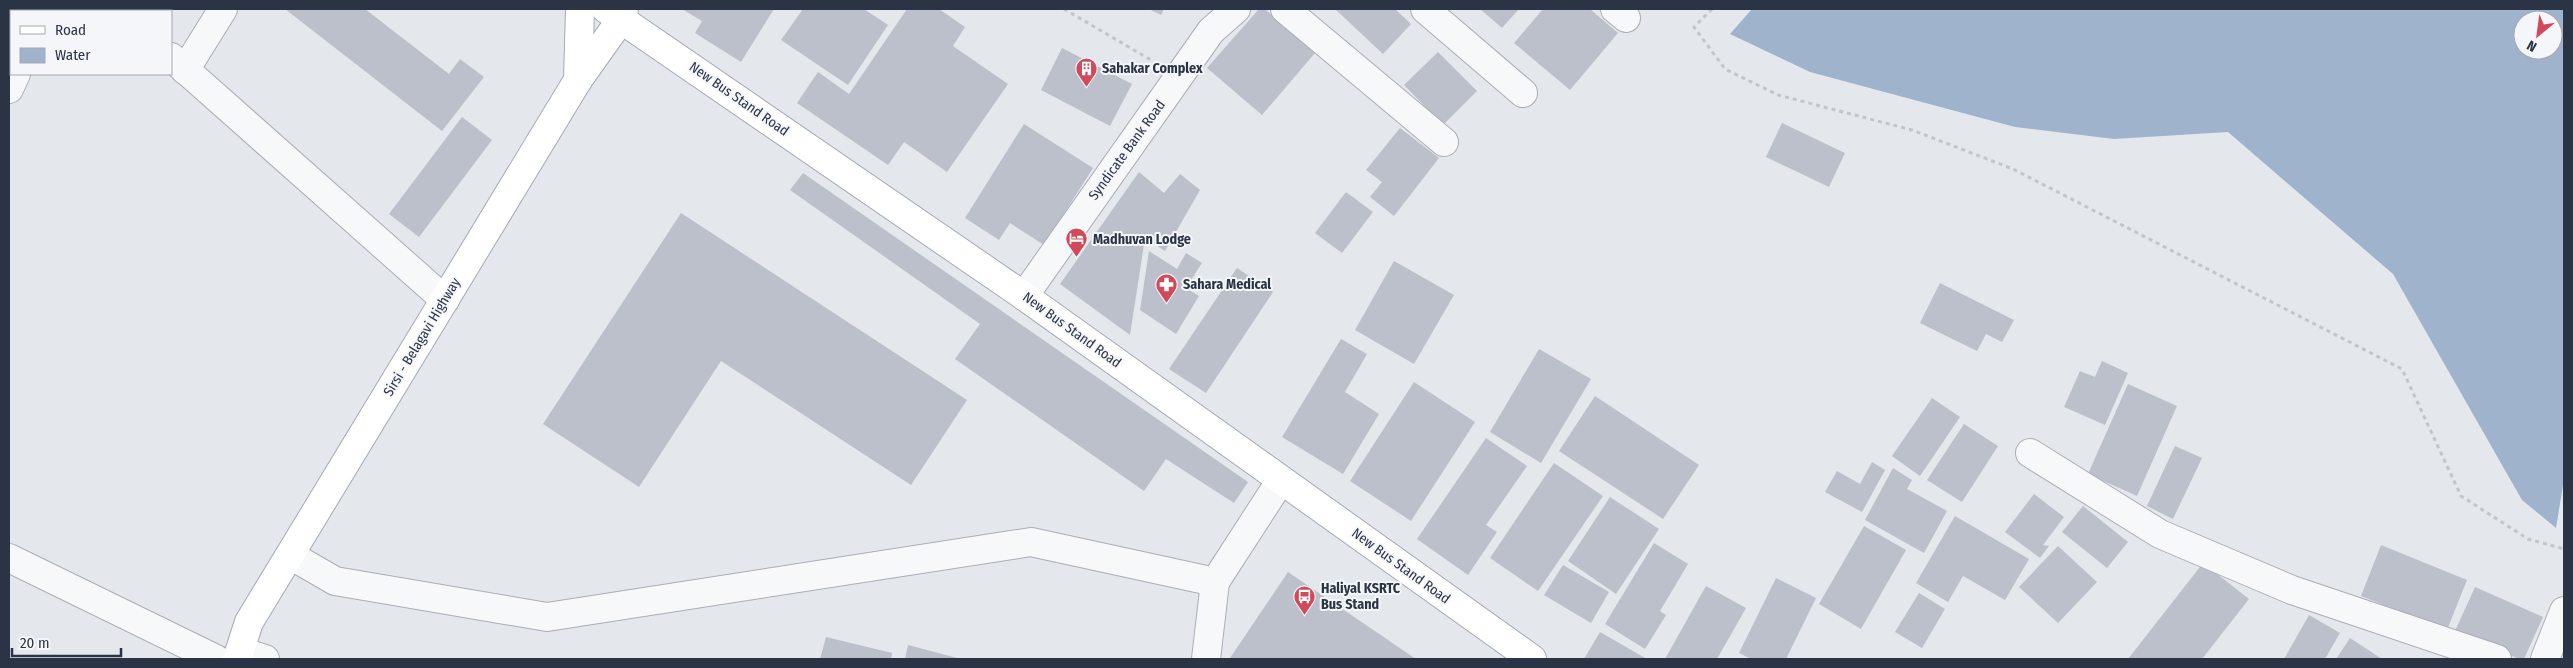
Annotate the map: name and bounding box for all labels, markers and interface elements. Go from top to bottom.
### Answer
legend [10,10,172,75]
north arrow [2513,10,2563,60]
text: Road [55,21,86,39]
text: N [2524,36,2540,55]
text: Water [55,46,91,64]
building icon: Sahakar Complex [1074,56,1098,87]
street label: New Bus Stand Road [686,58,792,140]
place label: Sahakar Complex [1102,60,1203,77]
street label: Syndicate Bank Road [1085,97,1169,203]
hotel icon: Madhuvan Lodge [1065,227,1089,258]
place label: Madhuvan Lodge [1093,231,1191,248]
pharmacy icon: Sahara Medical [1155,272,1179,303]
street label: Sirsi - Belagavi Highway [380,274,464,399]
place label: Sahara Medical [1183,276,1271,293]
street label: New Bus Stand Road [1019,289,1125,371]
street label: New Bus Stand Road [1348,525,1454,607]
place label: Haliyal KSRTC Bus Stand [1321,580,1401,613]
bus stop icon: Haliyal KSRTC Bus Stand [1293,584,1317,615]
scale bar [12,626,121,658]
text: 20 m [20,634,50,652]

